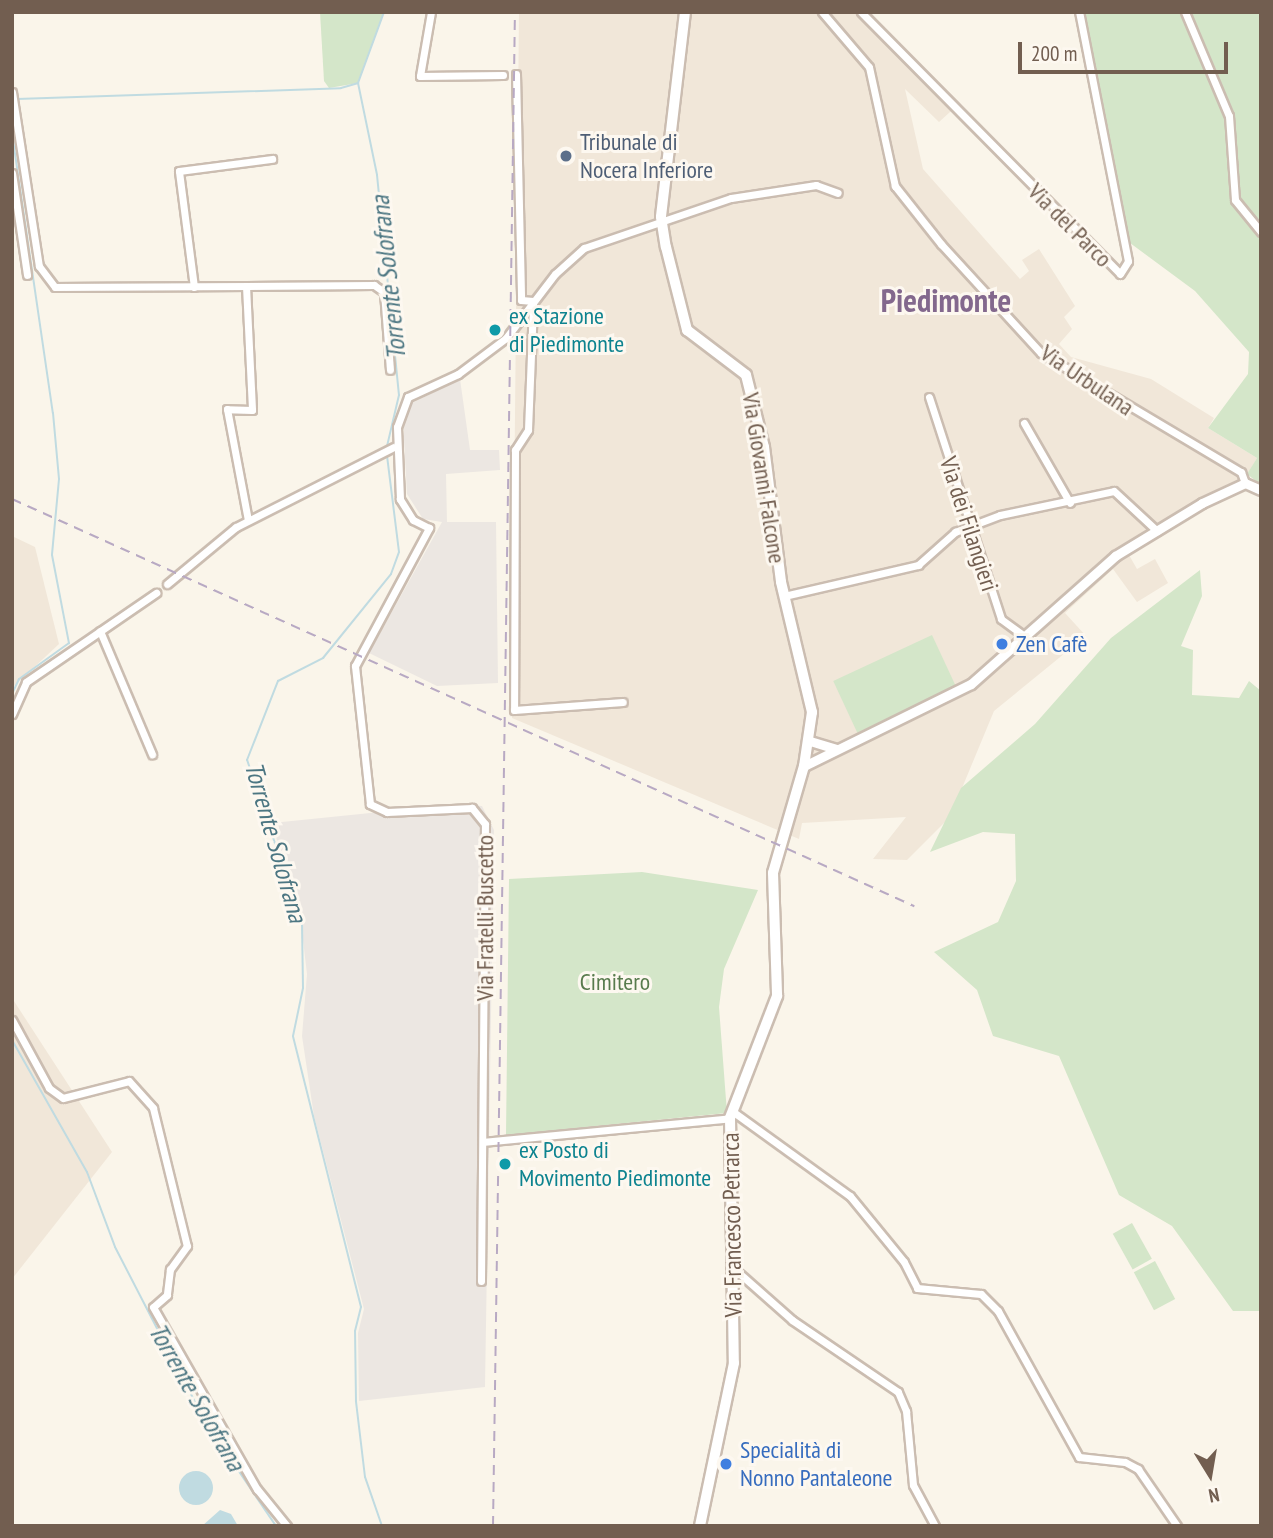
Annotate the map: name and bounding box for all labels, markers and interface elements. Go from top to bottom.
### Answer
scale bar [1021,28,1231,72]
text: 200 m [1031,40,1077,67]
place label: Tribunale di Nocera Inferiore [580,128,713,184]
marker: Tribunale di Nocera Inferiore [558,148,574,164]
street label: Via del Parco [1022,177,1118,273]
water label: Torrente Solofrana [364,194,412,362]
district label: Piedimonte [881,281,1011,319]
place label: ex Stazione di Piedimonte [509,302,624,358]
marker: ex Stazione di Piedimonte [487,322,503,338]
street label: Via Urbulana [1035,338,1139,422]
street label: Via Giovanni Falcone [736,391,792,565]
street label: Via dei Filangieri [934,453,1004,595]
place label: Zen Cafè [1016,630,1087,658]
marker: Zen Cafè [994,636,1010,652]
water label: Torrente Solofrana [238,758,314,926]
street label: Via Fratelli Buscetto [471,835,499,1001]
park label: Cimitero [580,968,650,996]
street label: Via Francesco Petrarca [716,1132,748,1318]
place label: ex Posto di Movimento Piedimonte [519,1136,711,1192]
marker: ex Posto di Movimento Piedimonte [497,1156,513,1172]
water label: Torrente Solofrana [142,1318,252,1476]
place label: Specialità di Nonno Pantaleone [740,1436,892,1492]
north arrow [1175,1440,1245,1510]
marker: Specialità di Nonno Pantaleone [718,1456,734,1472]
text: N [1207,1483,1221,1508]

